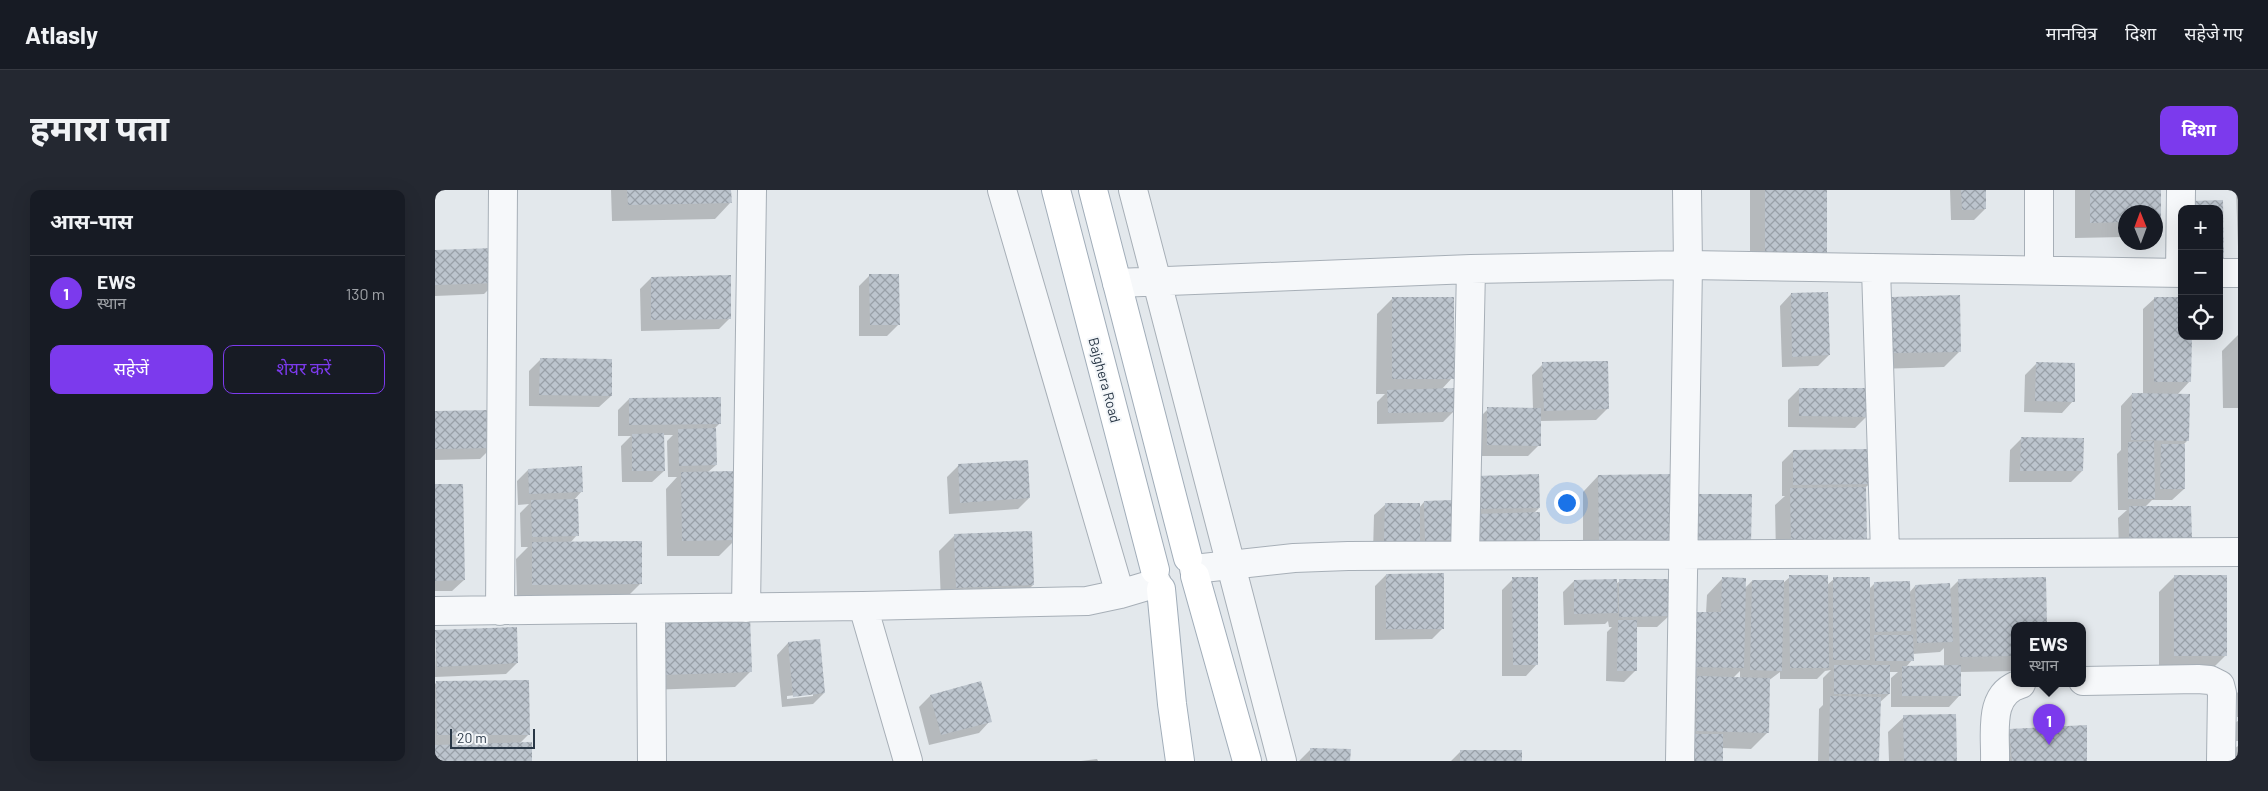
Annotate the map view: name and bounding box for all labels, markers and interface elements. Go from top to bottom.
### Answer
text: Atlasly [25,20,98,49]
text: मानचित्र [2046,22,2097,44]
text: दिशा [2125,22,2156,44]
text: सहेजे गए [2184,22,2243,44]
text: हमारा पता [30,106,169,148]
button: दिशा [2160,106,2238,155]
north arrow [2118,205,2163,250]
map controls [2178,205,2223,340]
button: + [2178,205,2223,250]
text: आस-पास [50,208,133,233]
button: − [2178,250,2223,295]
text: EWS [97,270,136,293]
text: 1 [63,284,69,303]
text: 130 m [346,284,385,303]
text: स्थान [97,293,126,312]
button: locate [2178,295,2223,340]
street label: Bajghera Road [1085,335,1125,425]
button: सहेजें [50,345,213,394]
button: शेयर करें [223,345,385,394]
your location [1554,490,1580,516]
popup [2011,622,2086,687]
text: EWS [2029,632,2068,655]
text: स्थान [2029,655,2058,674]
pin: 1 [2033,704,2065,745]
scale bar [450,726,535,749]
text: 20 m [457,729,487,746]

